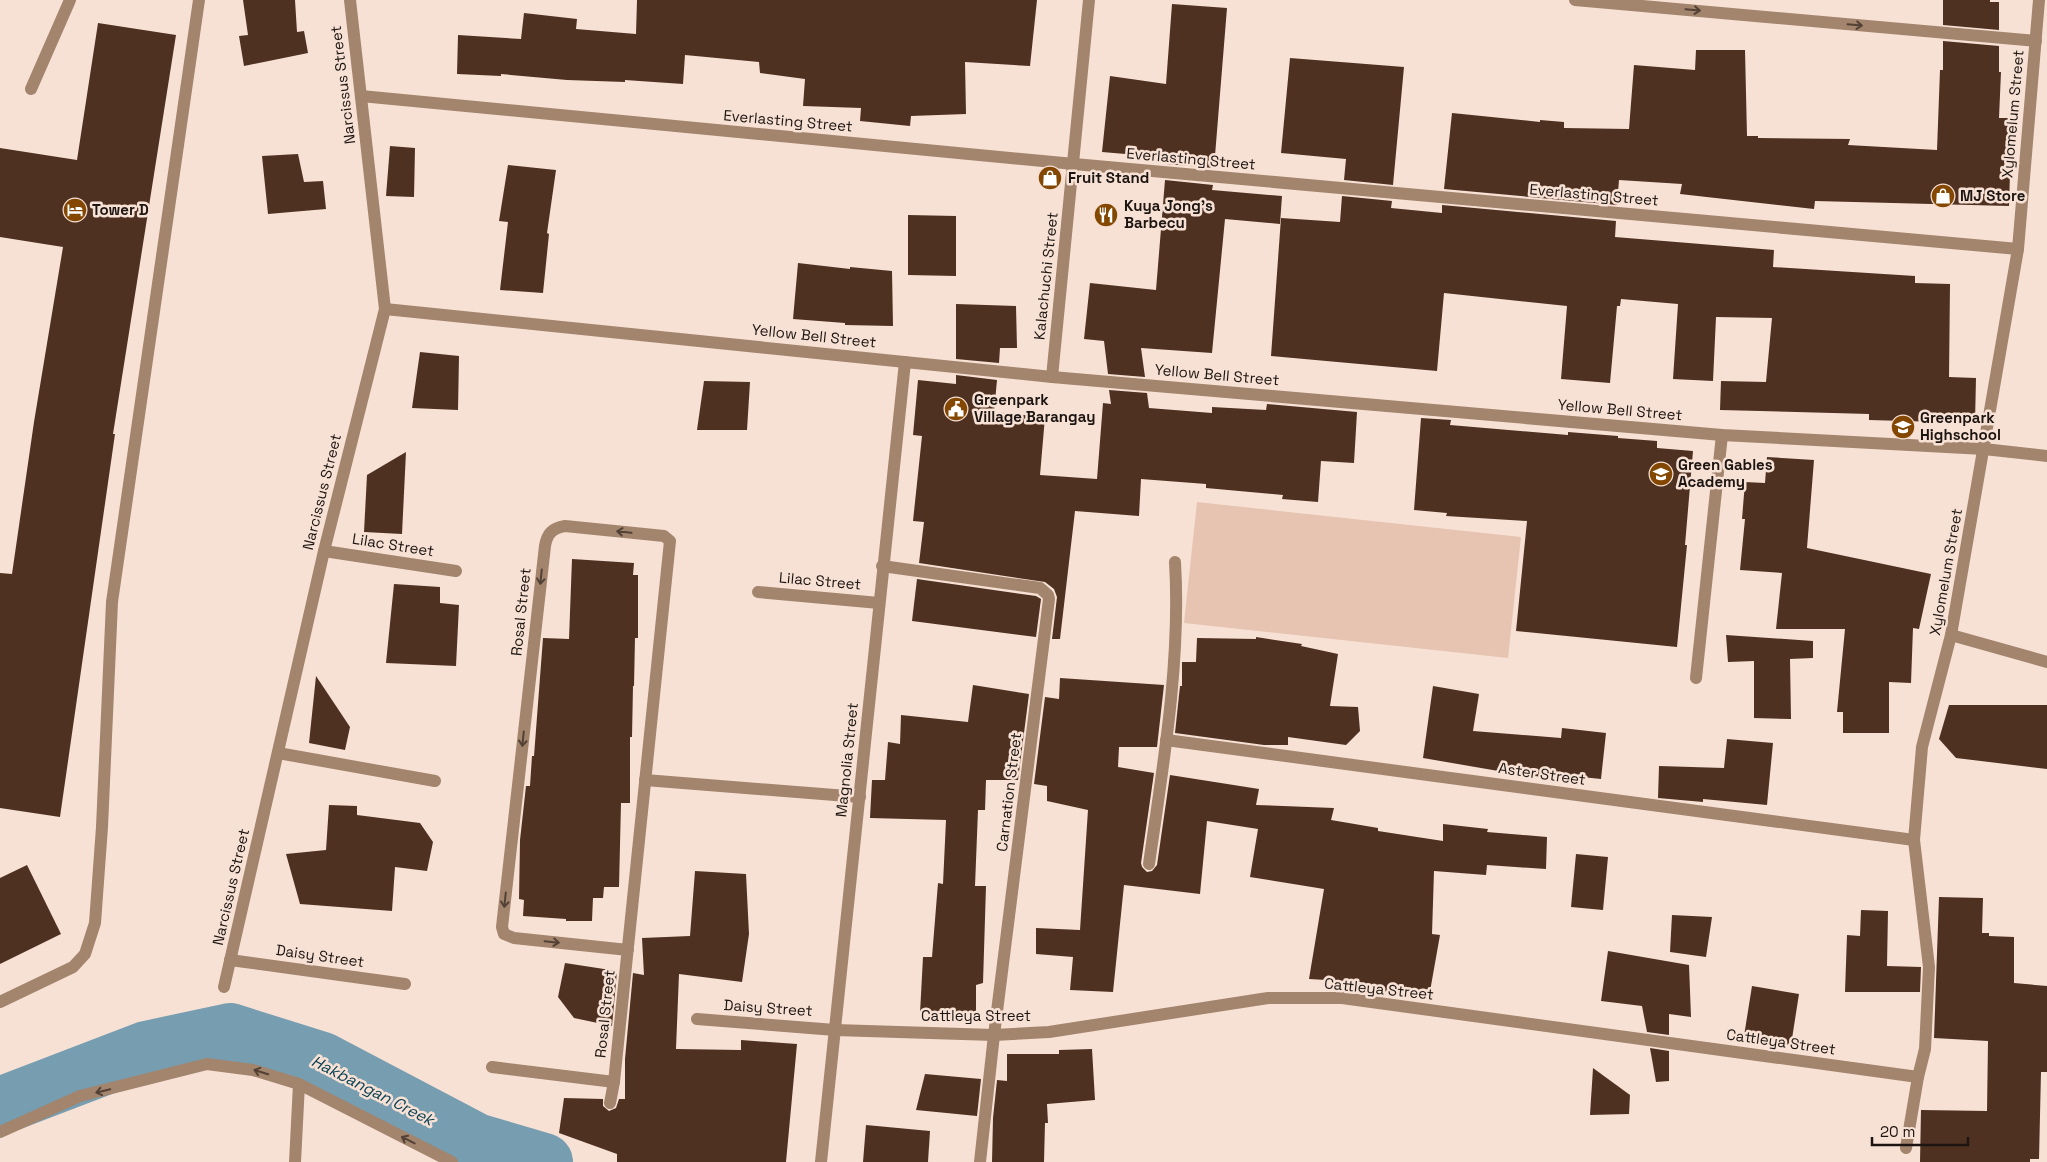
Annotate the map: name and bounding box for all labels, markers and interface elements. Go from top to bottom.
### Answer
one-way arrow [1685,6,1701,15]
one-way arrow [1847,20,1863,29]
street label: Narcissus Street [326,25,359,145]
street label: Xylomelum Street [1997,49,2028,179]
street label: Everlasting Street [723,105,854,136]
street label: Everlasting Street [1126,143,1257,174]
shop icon: Fruit Stand [1037,165,1063,191]
place label: Fruit Stand [1068,168,1149,187]
street label: Everlasting Street [1529,179,1660,210]
shop icon: MJ Store [1930,183,1956,209]
place label: MJ Store [1960,186,2026,205]
place label: Kuya Jong's Barbecu [1124,196,1213,232]
hotel icon: Tower D [62,197,88,223]
place label: Tower D [92,200,149,219]
restaurant icon: Kuya Jong's Barbecu [1093,202,1119,228]
street label: Kalachuchi Street [1029,211,1062,341]
street label: Yellow Bell Street [751,320,877,351]
street label: Yellow Bell Street [1154,360,1280,389]
place label: Greenpark Village Barangay [974,390,1095,426]
street label: Yellow Bell Street [1557,395,1683,424]
public building icon: Greenpark Village Barangay [943,396,969,422]
place label: Greenpark Highschool [1920,408,2001,444]
school or university icon: Greenpark Highschool [1890,414,1916,440]
street label: Narcissus Street [298,432,345,552]
place label: Green Gables Academy [1678,455,1773,491]
school or university icon: Green Gables Academy [1648,461,1674,487]
street label: Xylomelum Street [1925,507,1966,637]
one-way arrow [616,527,632,537]
street label: Lilac Street [351,529,435,560]
street label: Rosal Street [506,567,535,657]
street label: Lilac Street [778,567,862,594]
one-way arrow [536,569,546,585]
street label: Magnolia Street [831,702,862,818]
one-way arrow [518,731,528,747]
street label: Carnation Street [992,731,1025,853]
street label: Aster Street [1497,758,1587,789]
street label: Narcissus Street [208,827,253,947]
one-way arrow [500,892,510,908]
one-way arrow [543,937,559,947]
street label: Daisy Street [275,940,366,971]
street label: Rosal Street [590,969,619,1059]
street label: Cattleya Street [1323,973,1435,1004]
street label: Daisy Street [723,995,813,1020]
street label: Cattleya Street [921,1006,1031,1025]
street label: Cattleya Street [1725,1024,1837,1059]
water label: Hakbangan Creek [308,1051,440,1131]
one-way arrow [253,1067,269,1077]
one-way arrow [95,1086,111,1096]
scale bar [1872,1114,1968,1146]
text: 20 m [1880,1122,1915,1141]
one-way arrow [401,1135,416,1144]

